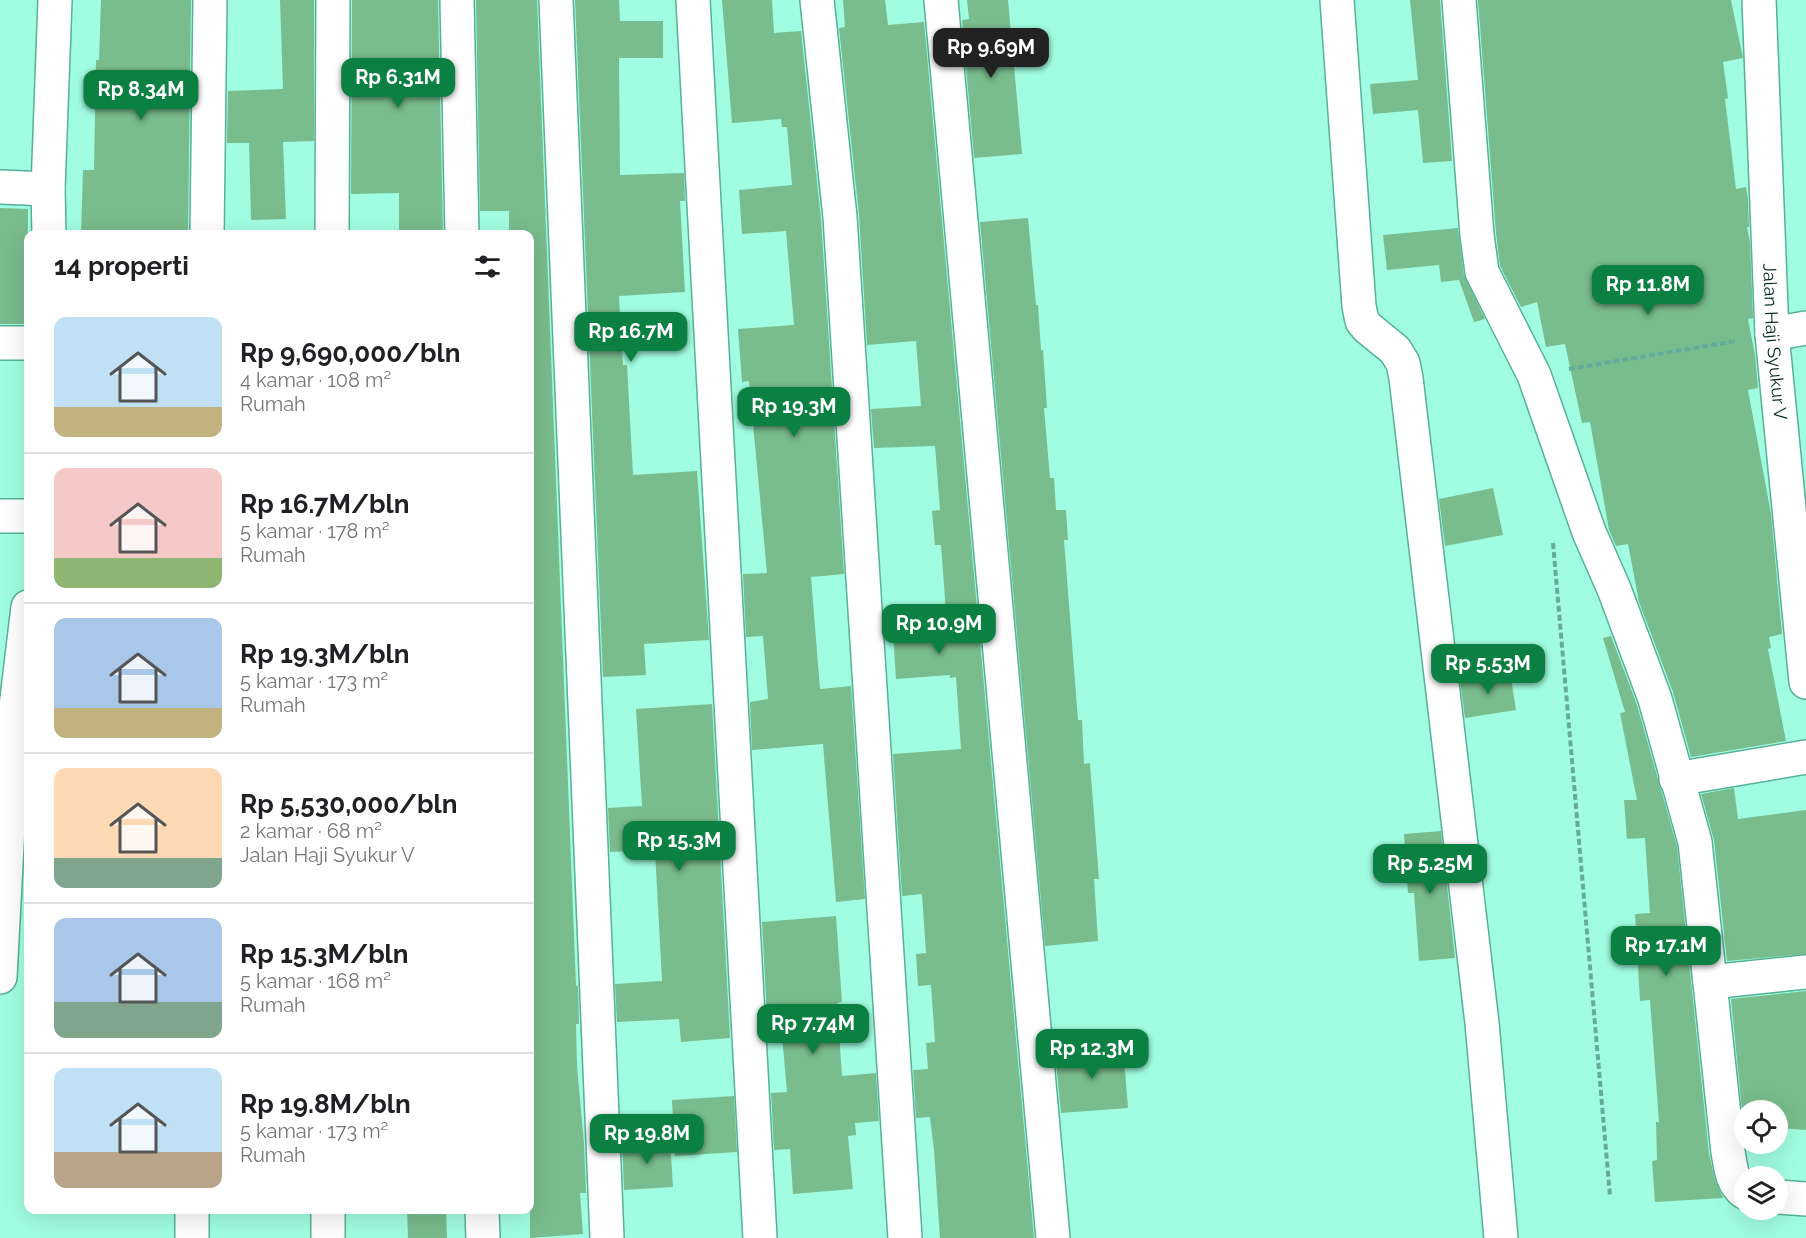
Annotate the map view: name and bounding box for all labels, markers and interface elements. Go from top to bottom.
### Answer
pin: Rp 9.69M [929,28,1053,79]
text: Rp 9.69M [947,35,1035,59]
pin: Rp 6.31M [336,58,460,109]
text: Rp 6.31M [355,65,441,89]
pin: Rp 8.34M [79,70,203,121]
text: Rp 8.34M [97,77,185,101]
icon: filters [471,250,504,283]
text: 14 properti [54,251,189,281]
street label: Jalan Haji Syukur V [1759,263,1791,421]
pin: Rp 11.8M [1586,265,1710,316]
text: Rp 11.8M [1606,272,1690,296]
pin: Rp 16.7M [569,312,693,363]
text: Rp 16.7M [588,319,674,343]
text: Rp 9,690,000/bln [240,338,461,368]
icon: home [102,341,174,413]
text: 4 kamar · 108 m² [240,368,391,392]
pin: Rp 19.3M [732,387,856,438]
text: Rumah [240,392,306,416]
text: Rp 19.3M [751,394,837,418]
text: Rp 16.7M/bln [240,489,410,519]
icon: home [102,492,174,564]
text: 5 kamar · 178 m² [240,519,390,543]
text: Rumah [240,543,306,567]
pin: Rp 10.9M [877,604,1001,655]
text: Rp 10.9M [896,611,982,635]
text: Rp 19.3M/bln [240,639,409,669]
icon: home [102,642,174,714]
pin: Rp 5.53M [1426,644,1550,695]
text: Rp 5.53M [1445,651,1531,675]
text: 5 kamar · 173 m² [240,669,388,693]
text: Rumah [240,693,306,717]
text: Rp 5,530,000/bln [240,789,457,819]
icon: home [102,792,174,864]
text: 2 kamar · 68 m² [240,819,382,843]
pin: Rp 15.3M [617,821,741,872]
text: Rp 15.3M [637,828,721,852]
text: Jalan Haji Syukur V [240,843,415,867]
pin: Rp 5.25M [1368,844,1492,895]
text: Rp 5.25M [1387,851,1473,875]
pin: Rp 17.1M [1604,926,1728,977]
text: Rp 17.1M [1625,933,1707,957]
text: Rp 15.3M/bln [240,939,409,969]
icon: home [102,942,174,1014]
text: 5 kamar · 168 m² [240,969,391,993]
text: Rumah [240,993,306,1017]
pin: Rp 7.74M [751,1004,875,1055]
text: Rp 7.74M [771,1011,855,1035]
pin: Rp 12.3M [1030,1029,1154,1080]
text: Rp 12.3M [1050,1036,1134,1060]
text: Rp 19.8M/bln [240,1089,411,1119]
icon: home [102,1092,174,1164]
map controls [1734,1100,1788,1220]
button: locate [1734,1100,1788,1154]
pin: Rp 19.8M [585,1114,709,1165]
text: 5 kamar · 173 m² [240,1119,388,1143]
text: Rp 19.8M [604,1121,690,1145]
text: Rumah [240,1143,306,1167]
button: layers [1734,1166,1788,1220]

